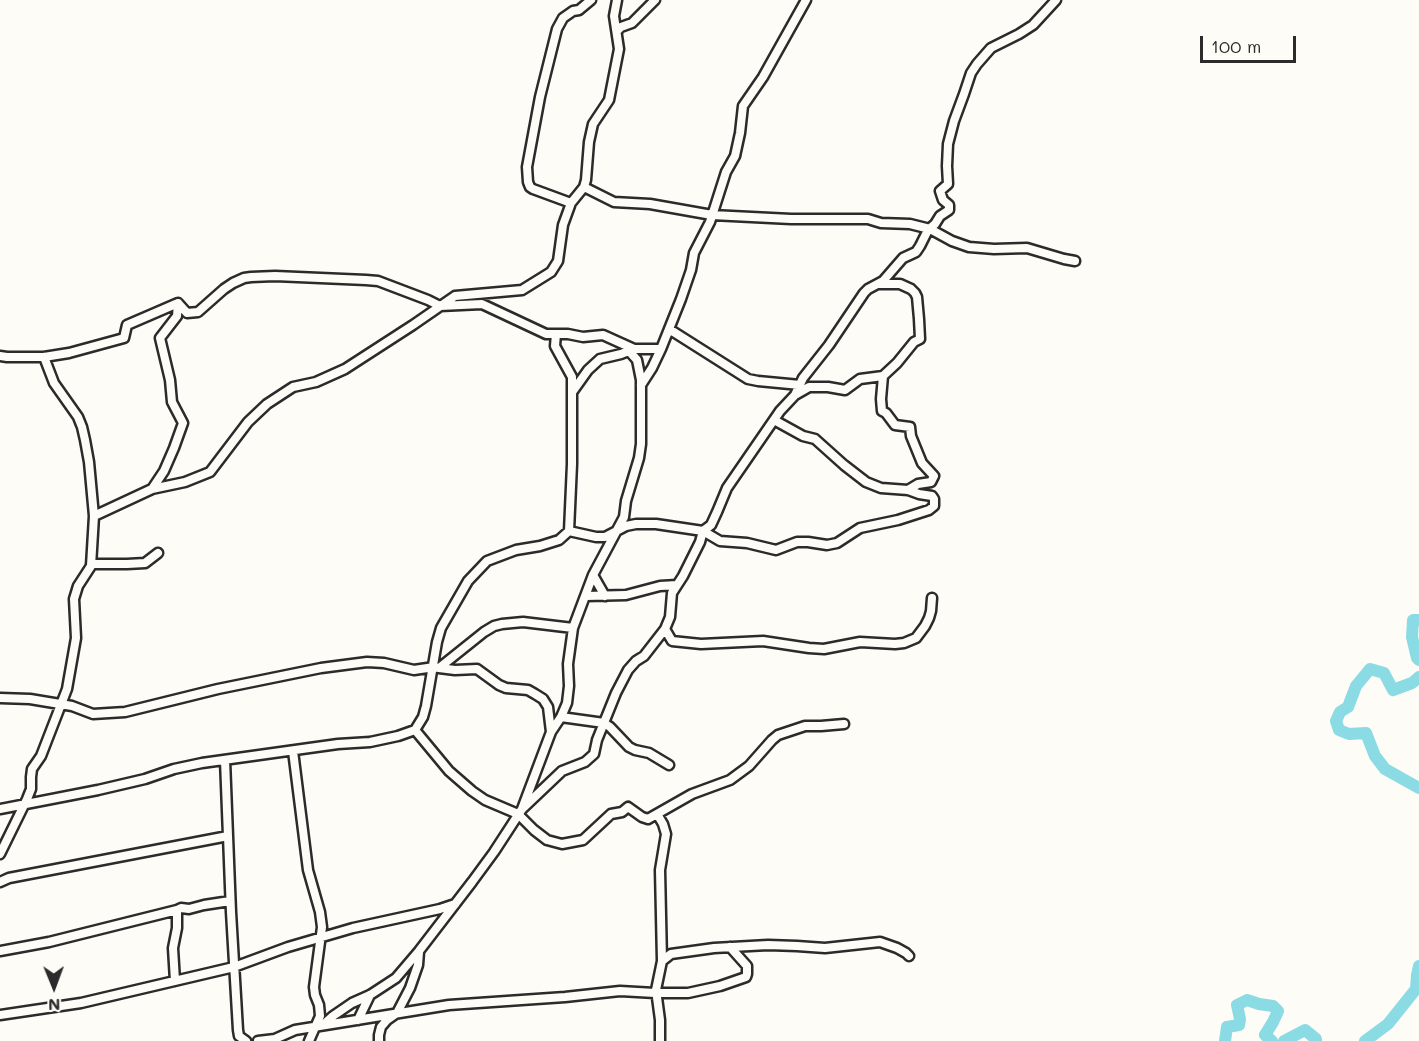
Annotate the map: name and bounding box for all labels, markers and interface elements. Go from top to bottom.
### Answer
scale bar [1203,24,1299,62]
text: 100 m [1211,34,1261,58]
north arrow [24,957,84,1017]
text: N [48,995,61,1016]

